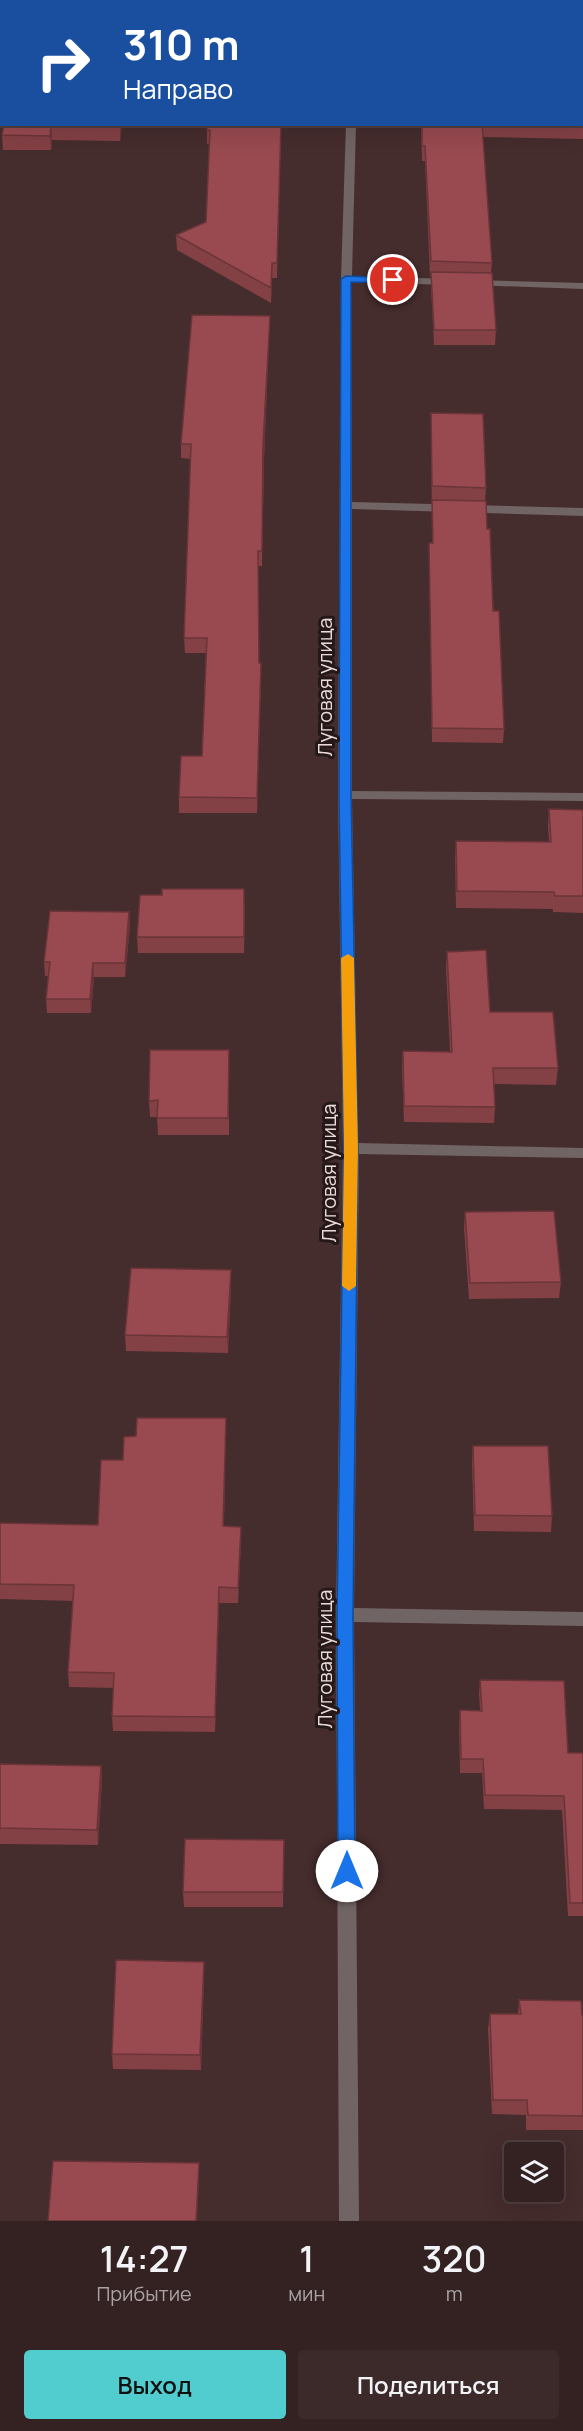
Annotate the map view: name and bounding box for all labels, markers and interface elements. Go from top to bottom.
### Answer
text: 310 m [123,15,240,73]
icon: right [24,24,102,102]
text: Направо [123,70,233,107]
pin [367,254,418,305]
icon: arrive [376,263,409,296]
street label: Луговая улица [311,618,338,756]
street label: Луговая улица [315,1104,342,1242]
street label: Луговая улица [311,1590,338,1728]
position arrow [315,1839,379,1903]
map controls [504,2142,564,2202]
button: layers [504,2142,564,2202]
text: 14:27 [100,2234,188,2283]
text: 1 [299,2234,314,2283]
text: 320 [422,2234,487,2283]
text: Прибытие [96,2280,192,2307]
text: мин [288,2280,325,2307]
text: m [446,2280,463,2307]
button: Выход [24,2350,286,2419]
button: Поделиться [298,2350,559,2419]

